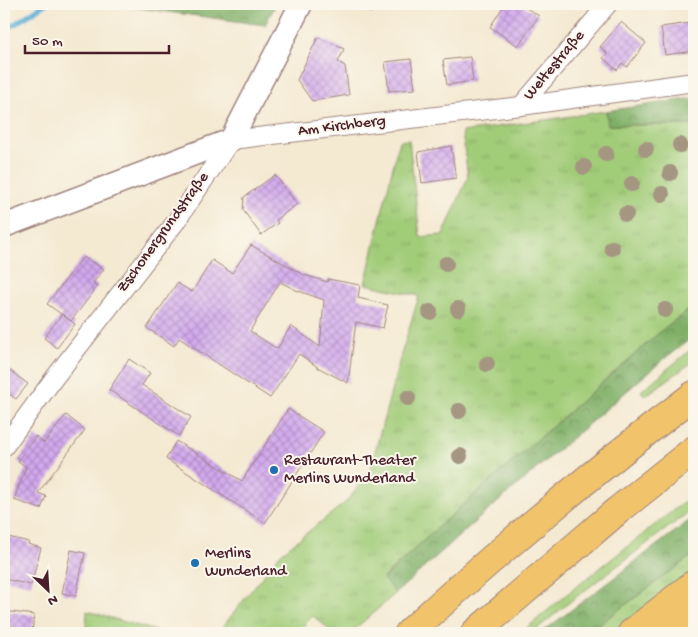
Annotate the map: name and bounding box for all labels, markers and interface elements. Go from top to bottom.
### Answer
scale bar [25,22,169,54]
street label: Weltestraße [520,27,590,105]
text: 50 m [32,33,63,51]
street label: Am Kirchberg [297,112,387,142]
street label: Zschonergrundstraße [114,168,215,297]
place label: Restaurant-Theater Merlins Wunderland [284,452,417,489]
marker: Restaurant-Theater Merlins Wunderland [268,464,280,476]
place label: Merlins Wunderland [205,545,288,582]
marker: Merlins Wunderland [189,557,201,569]
north arrow [22,564,72,614]
text: N [45,590,60,609]

